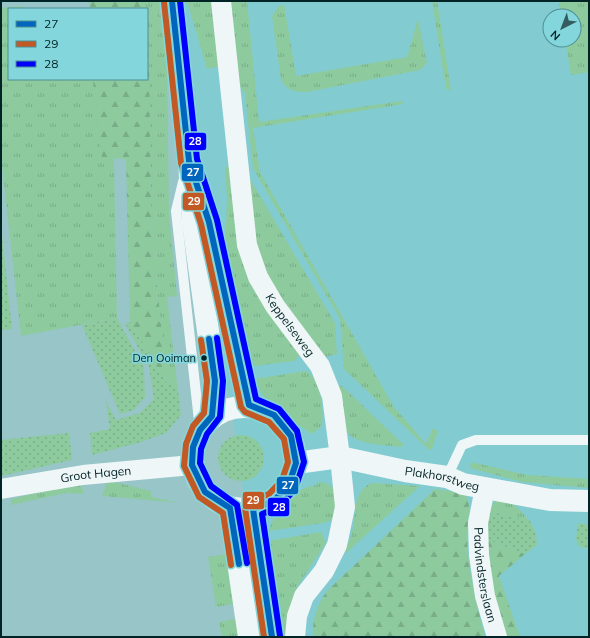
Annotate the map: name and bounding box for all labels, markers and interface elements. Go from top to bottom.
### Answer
legend [8,8,148,80]
north arrow [542,8,582,48]
text: 27 [44,16,58,31]
text: N [548,27,563,43]
text: 29 [44,36,58,51]
text: 28 [44,56,58,71]
line badge: 28 [184,132,207,151]
text: 28 [188,134,202,148]
line badge: 27 [181,163,204,182]
text: 27 [186,165,200,179]
line badge: 29 [182,192,205,211]
text: 29 [187,194,201,208]
street label: Keppelseweg [262,291,318,359]
place label: Den Ooiman [132,351,196,365]
marker: Den Ooiman [199,353,209,363]
street label: Groot Hagen [59,463,132,486]
street label: Plakhorstweg [404,463,481,494]
line badge: 27 [276,476,299,495]
text: 27 [281,478,295,492]
line badge: 29 [242,491,265,510]
text: 29 [246,493,260,507]
line badge: 28 [267,497,290,517]
text: 28 [272,500,286,514]
street label: Padvindsterslaan [471,527,500,624]

